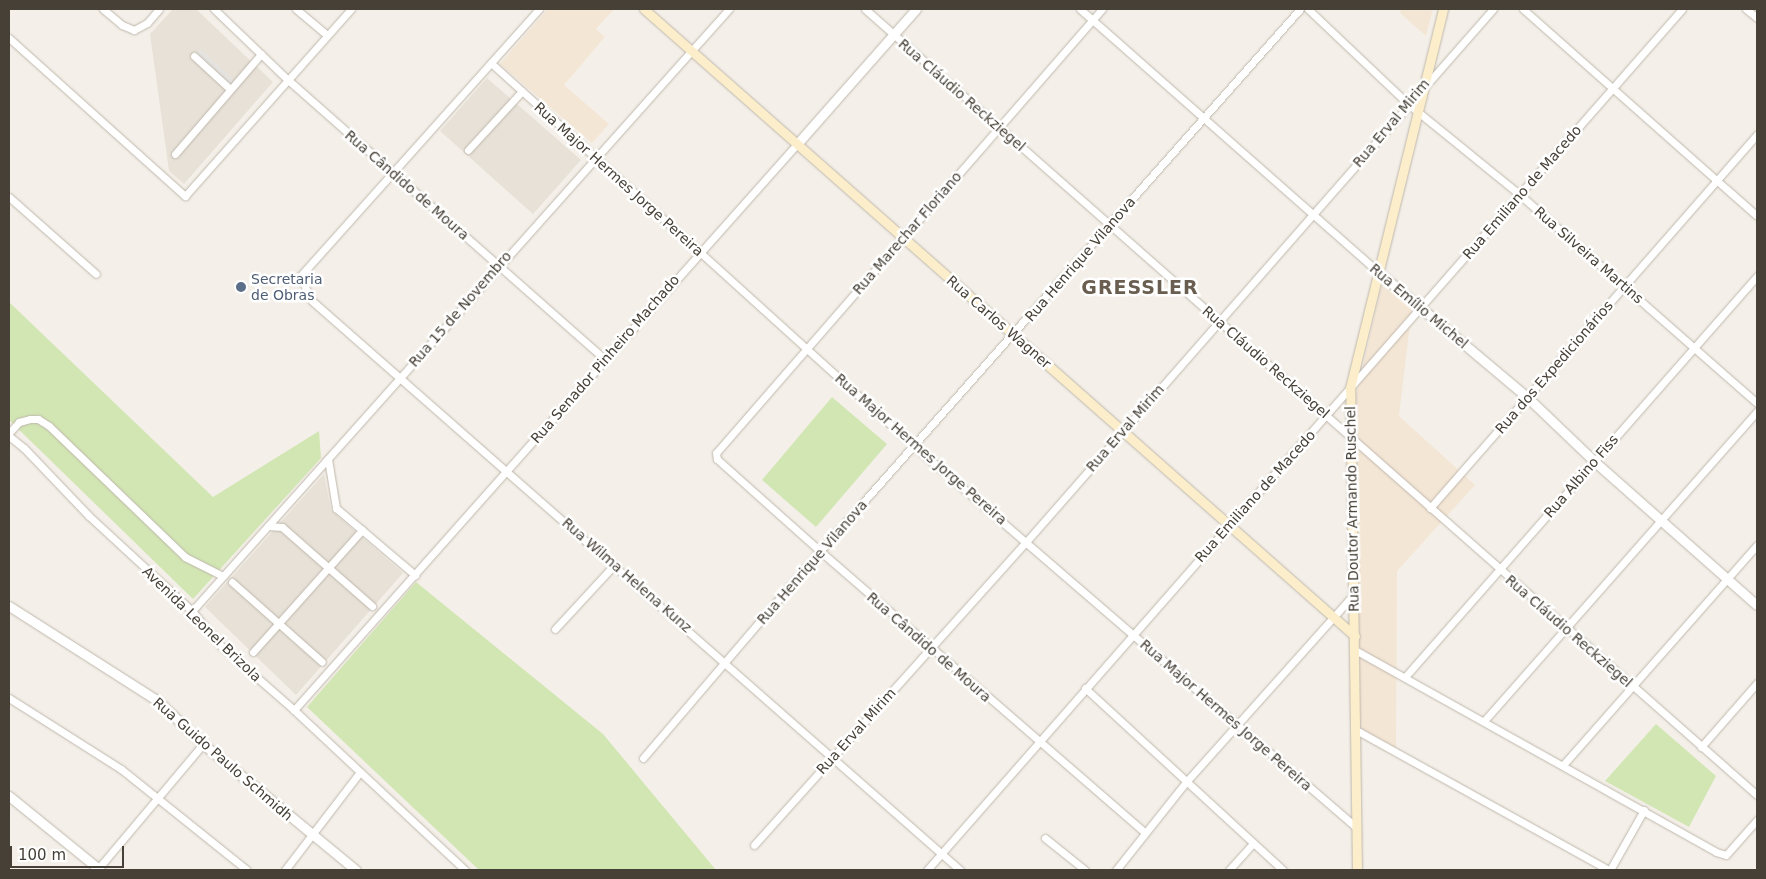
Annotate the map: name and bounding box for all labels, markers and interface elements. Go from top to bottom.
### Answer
street label: Rua Cláudio Reckziegel [895,35,1029,155]
street label: Rua Erval Mirim [1349,75,1433,171]
street label: Rua Major Hermes Jorge Pereira [531,98,707,260]
street label: Rua Emiliano de Macedo [1459,122,1585,262]
street label: Rua Cândido de Moura [342,127,472,243]
street label: Rua Marechar Floriano [849,168,965,298]
street label: Rua Henrique Vilanova [1021,193,1139,325]
street label: Rua Silveira Martins [1531,203,1647,307]
street label: Rua 15 de Novembro [405,248,515,370]
street label: Rua Emílio Michel [1366,260,1472,352]
place label: Secretaria de Obras [251,271,323,304]
street label: Rua Senador Pinheiro Machado [527,271,683,447]
street label: Rua Carlos Wagner [943,272,1055,372]
district label: GRESSLER [1080,277,1200,299]
marker: Secretaria de Obras [235,281,247,293]
street label: Rua dos Expedicionários [1492,297,1616,437]
street label: Rua Cláudio Reckziegel [1199,302,1333,422]
street label: Rua Major Hermes Jorge Pereira [832,370,1010,528]
street label: Rua Erval Mirim [1083,381,1167,475]
street label: Rua Doutor Armando Ruschel [1342,406,1362,612]
street label: Rua Emiliano de Macedo [1191,426,1319,566]
street label: Rua Albino Fiss [1540,431,1622,521]
street label: Rua Henrique Vilanova [753,496,871,628]
street label: Rua Wilma Helena Kunz [559,514,695,636]
street label: Avenida Leonel Brizola [139,563,265,685]
street label: Rua Cláudio Reckziegel [1502,571,1636,691]
street label: Rua Cândido de Moura [864,589,994,705]
street label: Rua Major Hermes Jorge Pereira [1137,636,1315,794]
street label: Rua Erval Mirim [813,684,899,778]
street label: Rua Guido Paulo Schmidh [150,694,296,824]
scale bar [12,836,126,868]
text: 100 m [18,846,66,864]

